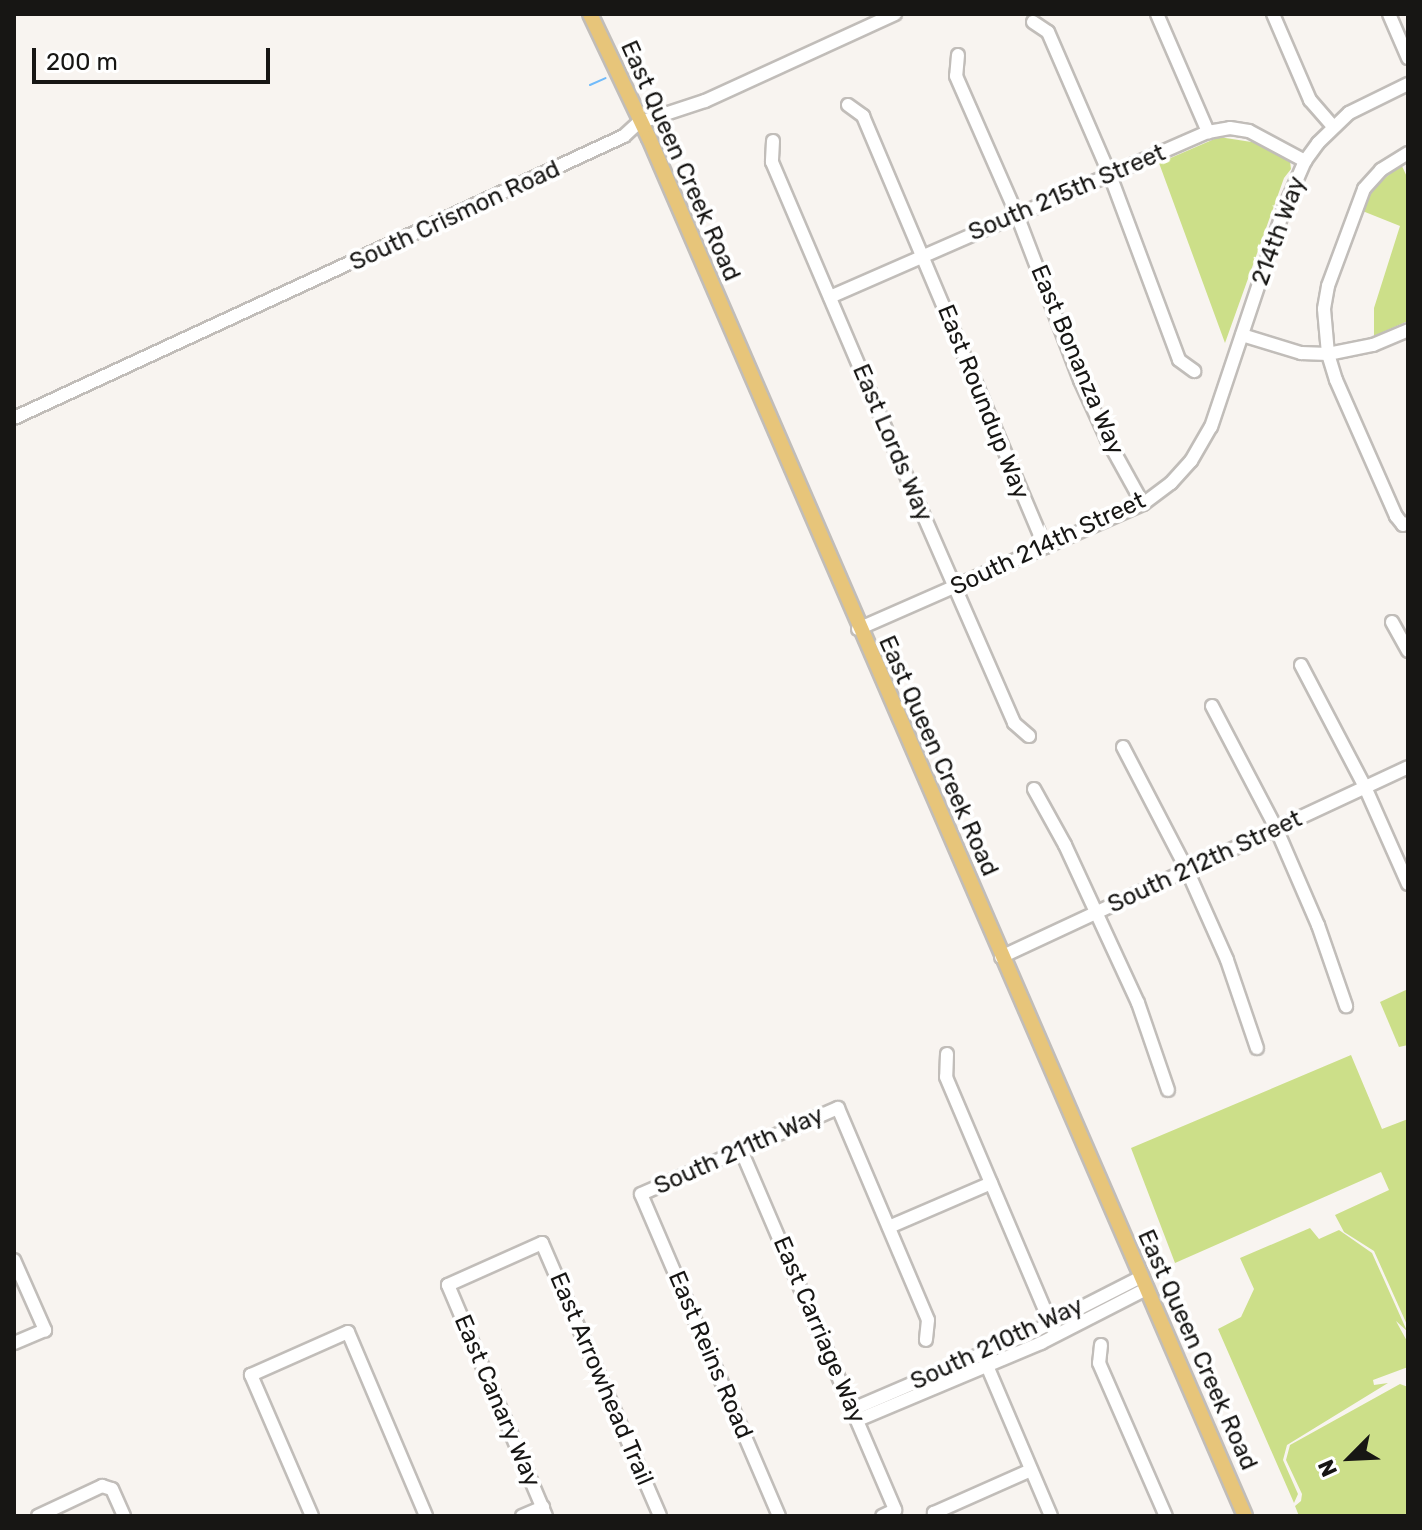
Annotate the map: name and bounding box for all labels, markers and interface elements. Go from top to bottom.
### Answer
scale bar [36,32,274,82]
street label: East Queen Creek Road [614,36,746,286]
text: 200 m [46,48,118,76]
street label: South 215th Street [964,139,1170,247]
street label: South Crismon Road [345,155,565,277]
street label: 214th Way [1246,172,1312,290]
street label: East Bonanza Way [1024,261,1130,459]
street label: East Roundup Way [931,300,1035,504]
street label: East Lords Way [846,360,938,526]
street label: South 214th Street [946,486,1150,602]
street label: East Queen Creek Road [872,631,1004,881]
street label: South 212th Street [1103,804,1307,920]
street label: South 211th Way [650,1101,828,1201]
street label: East Queen Creek Road [1131,1225,1263,1475]
street label: East Carriage Way [767,1232,871,1428]
street label: East Reins Road [662,1267,758,1443]
street label: East Arrowhead Trail [543,1268,659,1490]
street label: South 210th Way [906,1291,1088,1397]
street label: East Canary Way [448,1310,546,1492]
north arrow [1310,1418,1390,1498]
text: N [1312,1455,1343,1481]

